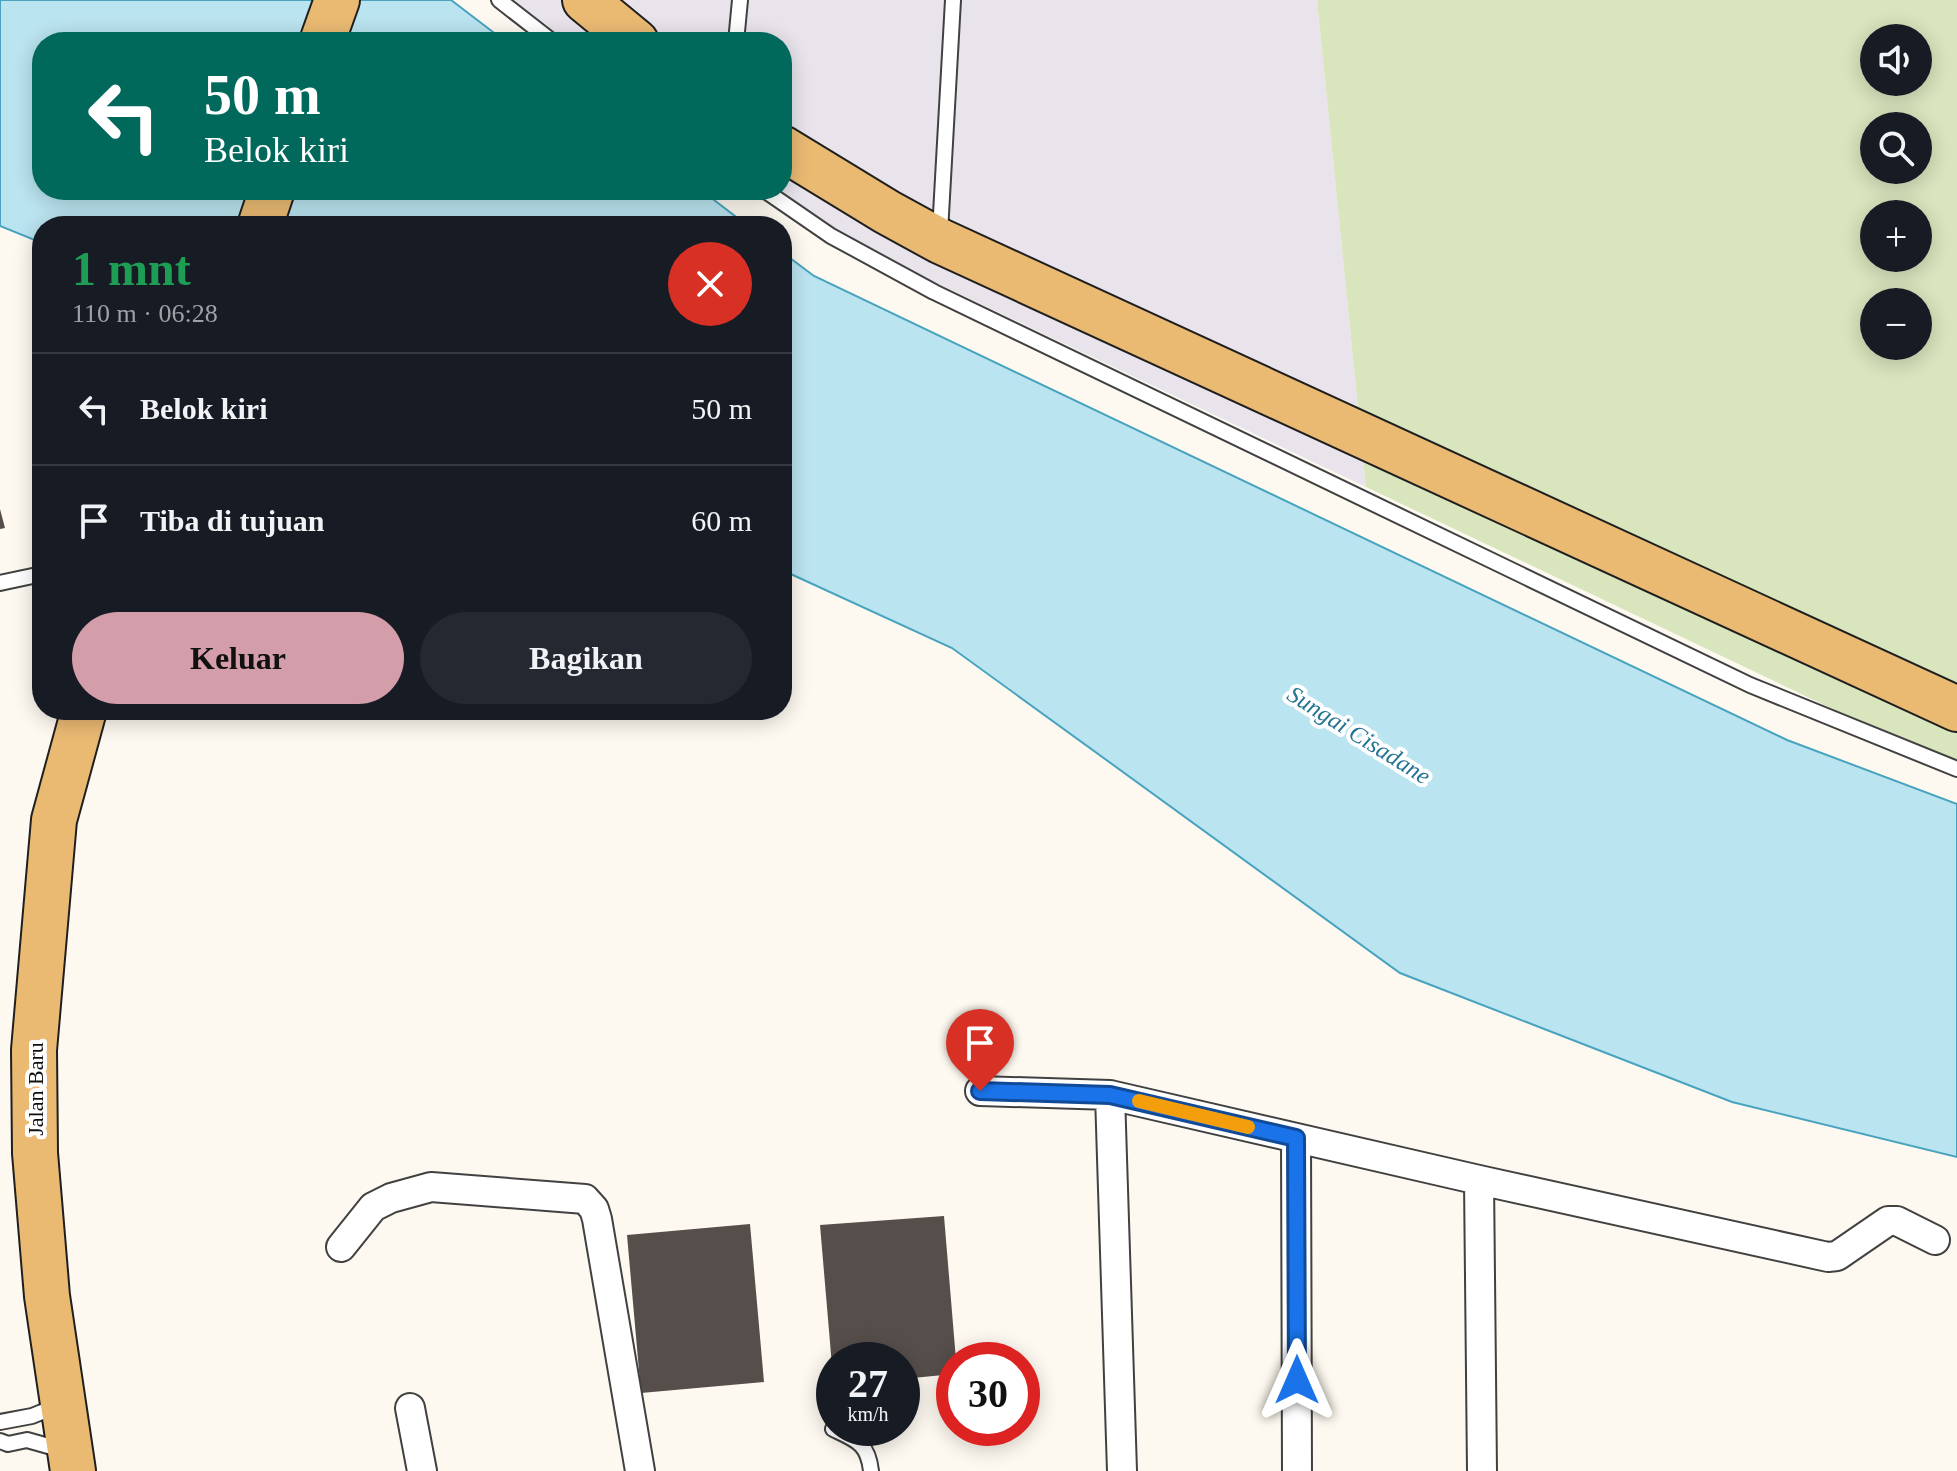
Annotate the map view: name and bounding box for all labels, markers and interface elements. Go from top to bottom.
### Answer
map controls [1860,24,1932,360]
button: sound [1860,24,1932,96]
icon: left [72,64,176,168]
text: 50 m [204,64,321,126]
button: search [1860,112,1932,184]
text: Belok kiri [204,130,349,170]
button: + [1860,200,1932,272]
text: 1 mnt [72,242,191,295]
button: close [668,242,752,326]
button: − [1860,288,1932,360]
text: 110 m · 06:28 [72,299,218,328]
icon: left [72,387,116,431]
text: Belok kiri [140,392,268,425]
text: 50 m [691,392,752,425]
icon: arrive [72,499,116,543]
text: Tiba di tujuan [140,504,325,537]
text: 60 m [691,504,752,537]
button: Keluar [72,612,404,704]
button: Bagikan [420,612,752,704]
water label: Sungai Cisadane [1283,681,1435,789]
pin [946,1009,1014,1091]
icon: arrive [958,1021,1002,1065]
street label: Jalan Baru [23,1042,48,1136]
position arrow [1255,1338,1339,1422]
speed limit sign: 30 [936,1342,1040,1446]
text: 27 [848,1361,888,1406]
text: km/h [847,1403,889,1425]

